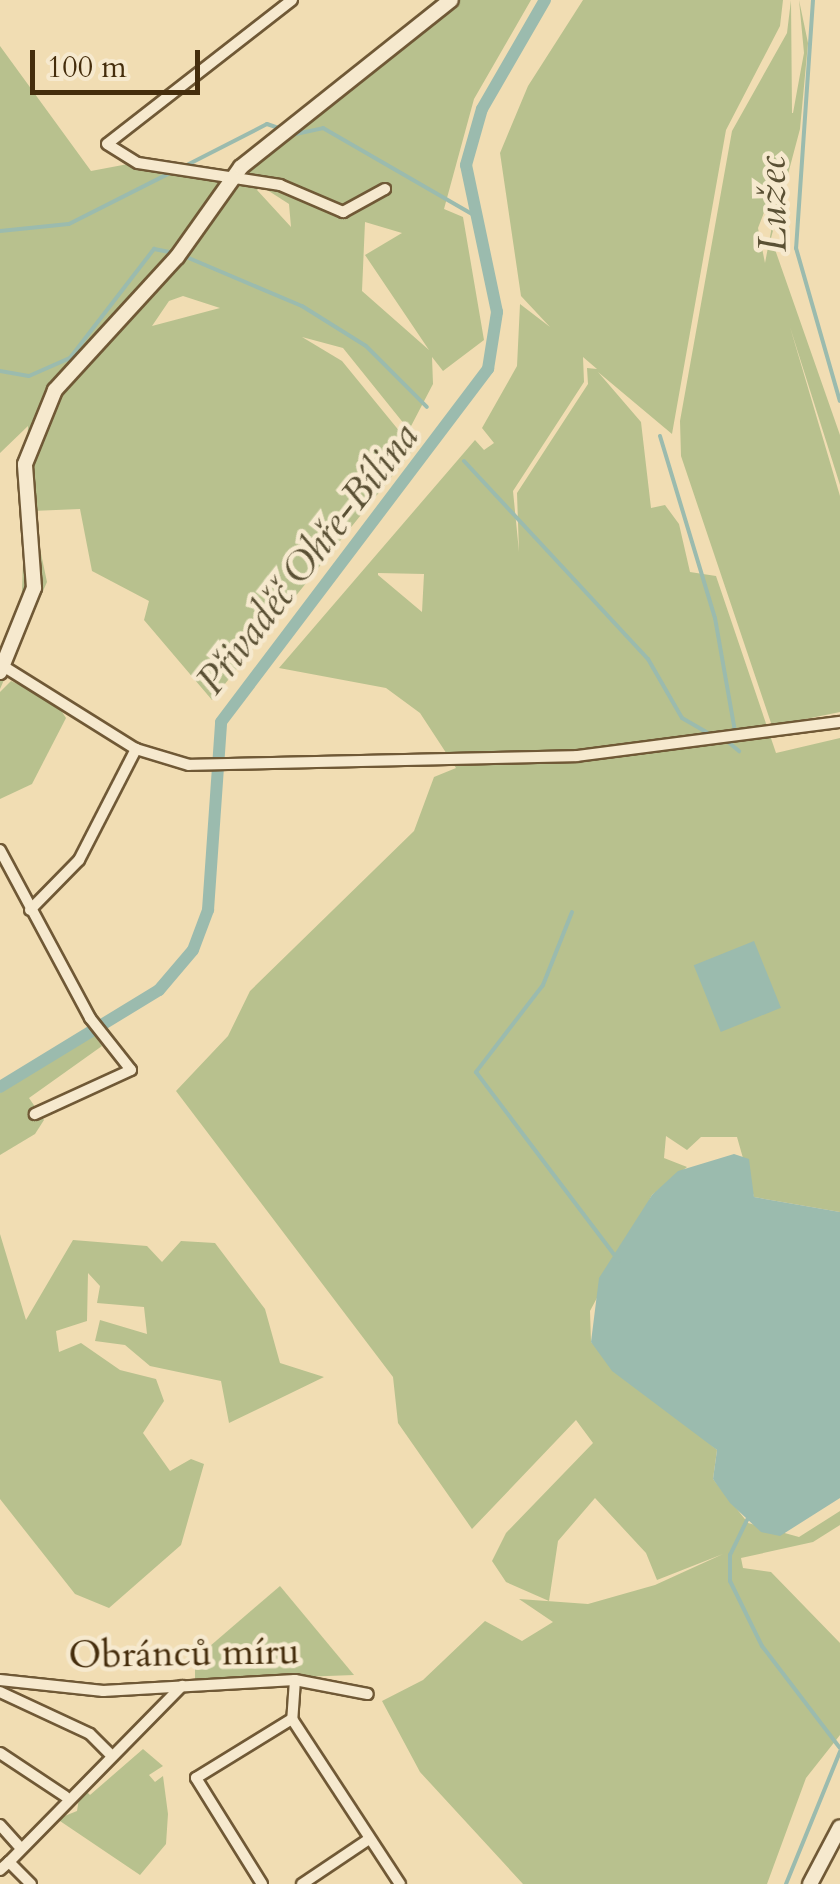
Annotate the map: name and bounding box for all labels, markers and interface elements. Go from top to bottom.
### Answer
scale bar [35,30,205,92]
text: 100 m [47,47,127,88]
water label: Lužec [748,155,798,253]
water label: Přivaděč Ohře-Bílina [187,414,429,704]
street label: Obránců míru [68,1629,300,1679]

